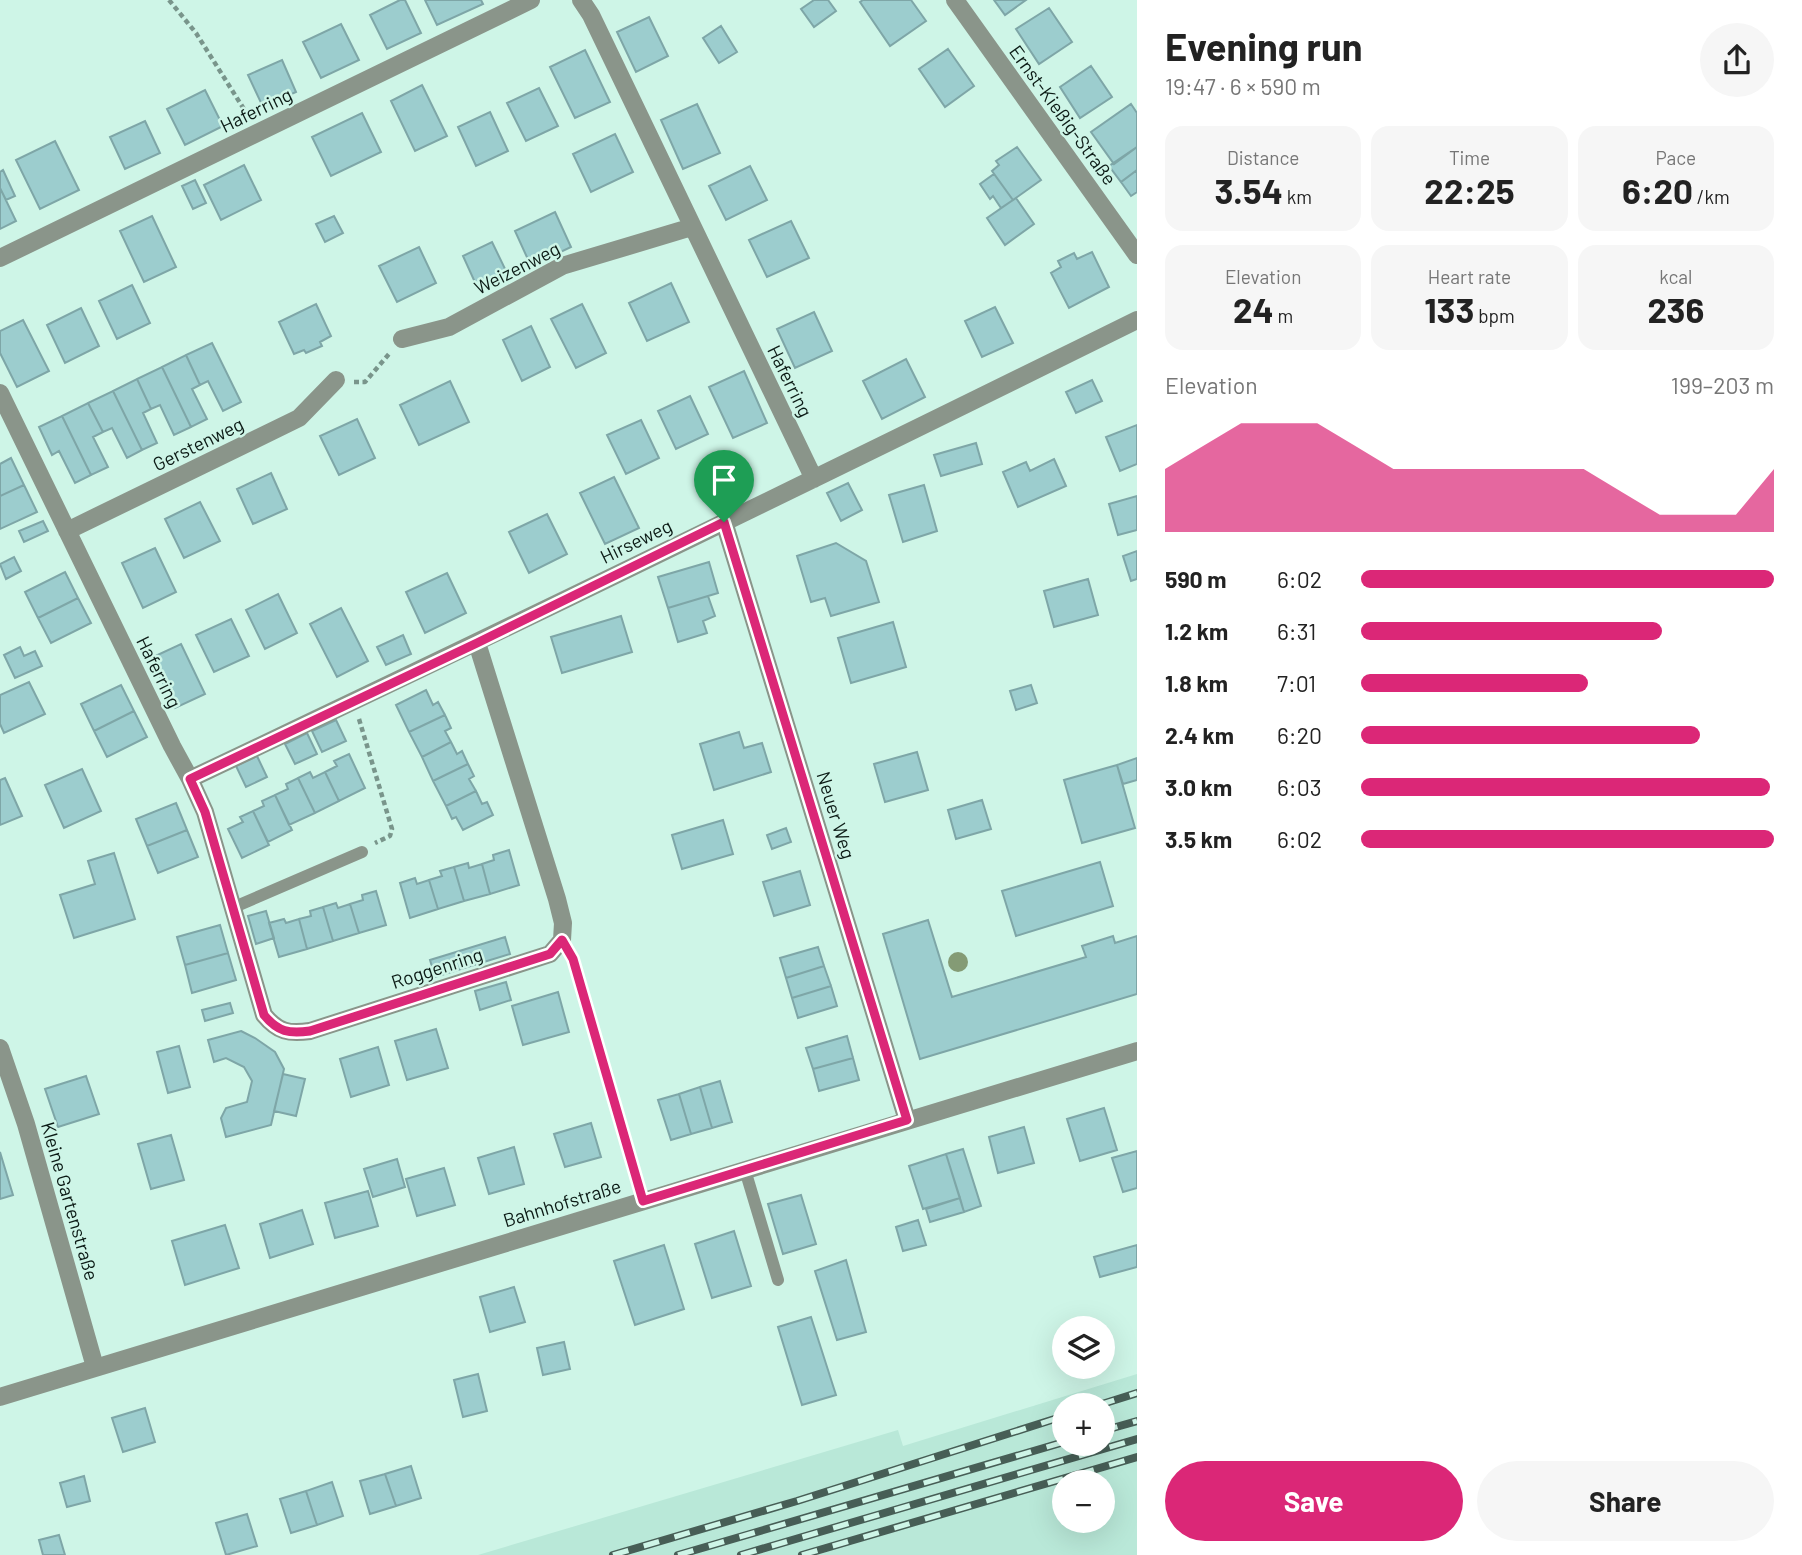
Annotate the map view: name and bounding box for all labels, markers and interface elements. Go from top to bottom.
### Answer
text: Evening run [1165,23,1363,69]
button: share [1700,23,1774,97]
street label: Ernst-Kießig-Straße [1005,40,1122,189]
text: 19:47 · 6 × 590 m [1165,72,1321,100]
street label: Haferring [216,82,295,137]
text: Distance [1227,146,1299,169]
text: Time [1449,146,1490,169]
text: Pace [1655,146,1696,169]
text: 3.54 [1214,169,1283,211]
text: 22:25 [1424,169,1515,211]
text: 6:20 [1622,169,1693,211]
text: km [1283,185,1312,208]
text: /km [1693,185,1730,208]
street label: Weizenweg [470,236,563,299]
text: Elevation [1225,265,1301,288]
text: Heart rate [1428,265,1511,288]
text: kcal [1659,265,1692,288]
text: 24 [1233,288,1274,330]
text: 133 [1424,288,1474,330]
text: 236 [1647,288,1704,330]
text: m [1274,304,1293,327]
text: bpm [1474,304,1515,327]
street label: Haferring [763,341,818,420]
text: Elevation [1165,371,1258,399]
text: 199–203 m [1671,371,1774,399]
street label: Gerstenweg [149,412,247,475]
pin [694,450,754,522]
icon: arrive [705,461,743,499]
street label: Hirseweg [596,513,675,568]
text: 590 m [1165,565,1227,593]
text: 6:02 [1277,565,1322,593]
text: 1.2 km [1165,617,1228,645]
text: 6:31 [1277,617,1316,645]
street label: Haferring [132,632,187,711]
text: 1.8 km [1165,669,1228,697]
text: 7:01 [1277,669,1316,697]
text: 2.4 km [1165,721,1234,749]
text: 6:20 [1277,721,1322,749]
street label: Neuer Weg [812,768,861,861]
text: 3.0 km [1165,773,1232,801]
text: 6:03 [1277,773,1321,801]
text: 3.5 km [1165,825,1232,853]
text: 6:02 [1277,825,1322,853]
street label: Roggenring [388,942,485,993]
street label: Kleine Gartenstraße [37,1119,104,1283]
street label: Bahnhofstraße [500,1174,624,1231]
map controls [1052,1316,1115,1533]
button: layers [1052,1316,1115,1379]
button: + [1052,1393,1115,1456]
button: Save [1165,1461,1463,1541]
button: Share [1477,1461,1774,1541]
button: − [1052,1470,1115,1533]

